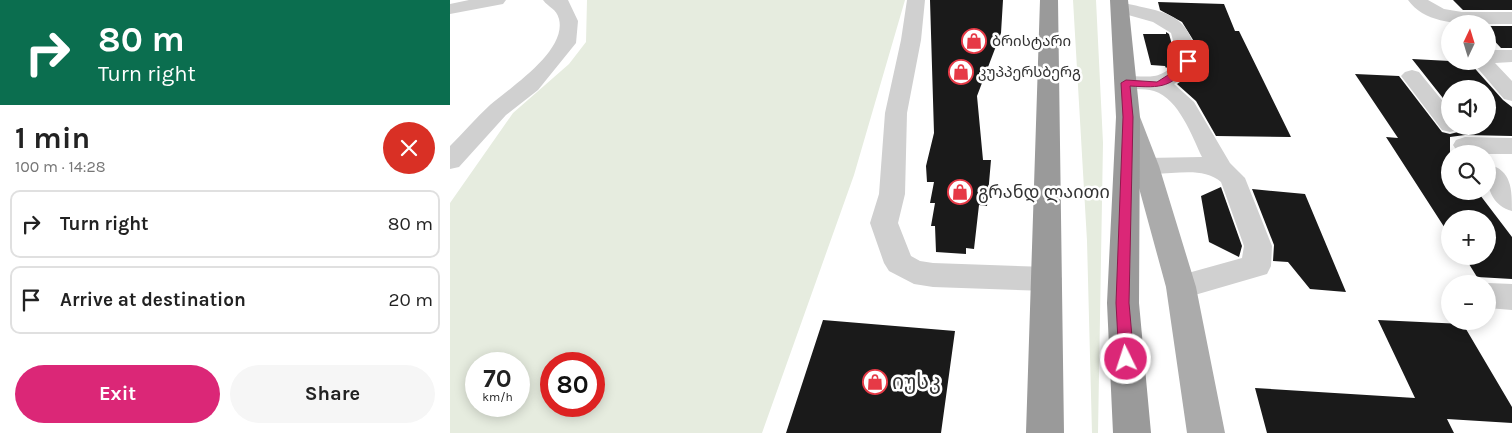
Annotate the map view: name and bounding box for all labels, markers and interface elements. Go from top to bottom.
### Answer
north arrow [1441,15,1496,70]
map controls [1441,15,1496,330]
text: 80 m [98,19,185,60]
icon: right [15,20,80,85]
shop icon: ბრისტარი [961,28,987,54]
place label: ბრისტარი [992,32,1071,50]
pin [1167,40,1209,82]
icon: arrive [1174,47,1202,75]
shop icon: კუპპერსბერგ [948,59,974,85]
text: Turn right [98,61,196,87]
place label: კუპპერსბერგ [978,63,1081,81]
button: sound [1441,80,1496,135]
text: 1 min [15,120,90,156]
button: close [383,122,435,174]
button: search [1441,145,1496,200]
text: 100 m · 14:28 [15,157,106,176]
shop icon: გრანდ ლაითი [947,179,973,205]
place label: გრანდ ლაითი [978,181,1110,203]
icon: right [17,210,45,238]
button: + [1441,210,1496,265]
text: Turn right [60,213,149,235]
text: 80 m [388,213,433,235]
button: − [1441,275,1496,330]
icon: arrive [17,286,45,314]
text: Arrive at destination [60,289,246,311]
text: 20 m [388,289,433,311]
position arrow [1099,332,1151,384]
speed limit sign: 80 [540,352,605,417]
text: 70 [483,364,512,393]
button: Exit [15,365,220,423]
button: Share [230,365,435,423]
shop icon: იუსკ [862,369,888,395]
place label: იუსკ [892,370,941,394]
text: km/h [482,390,513,404]

